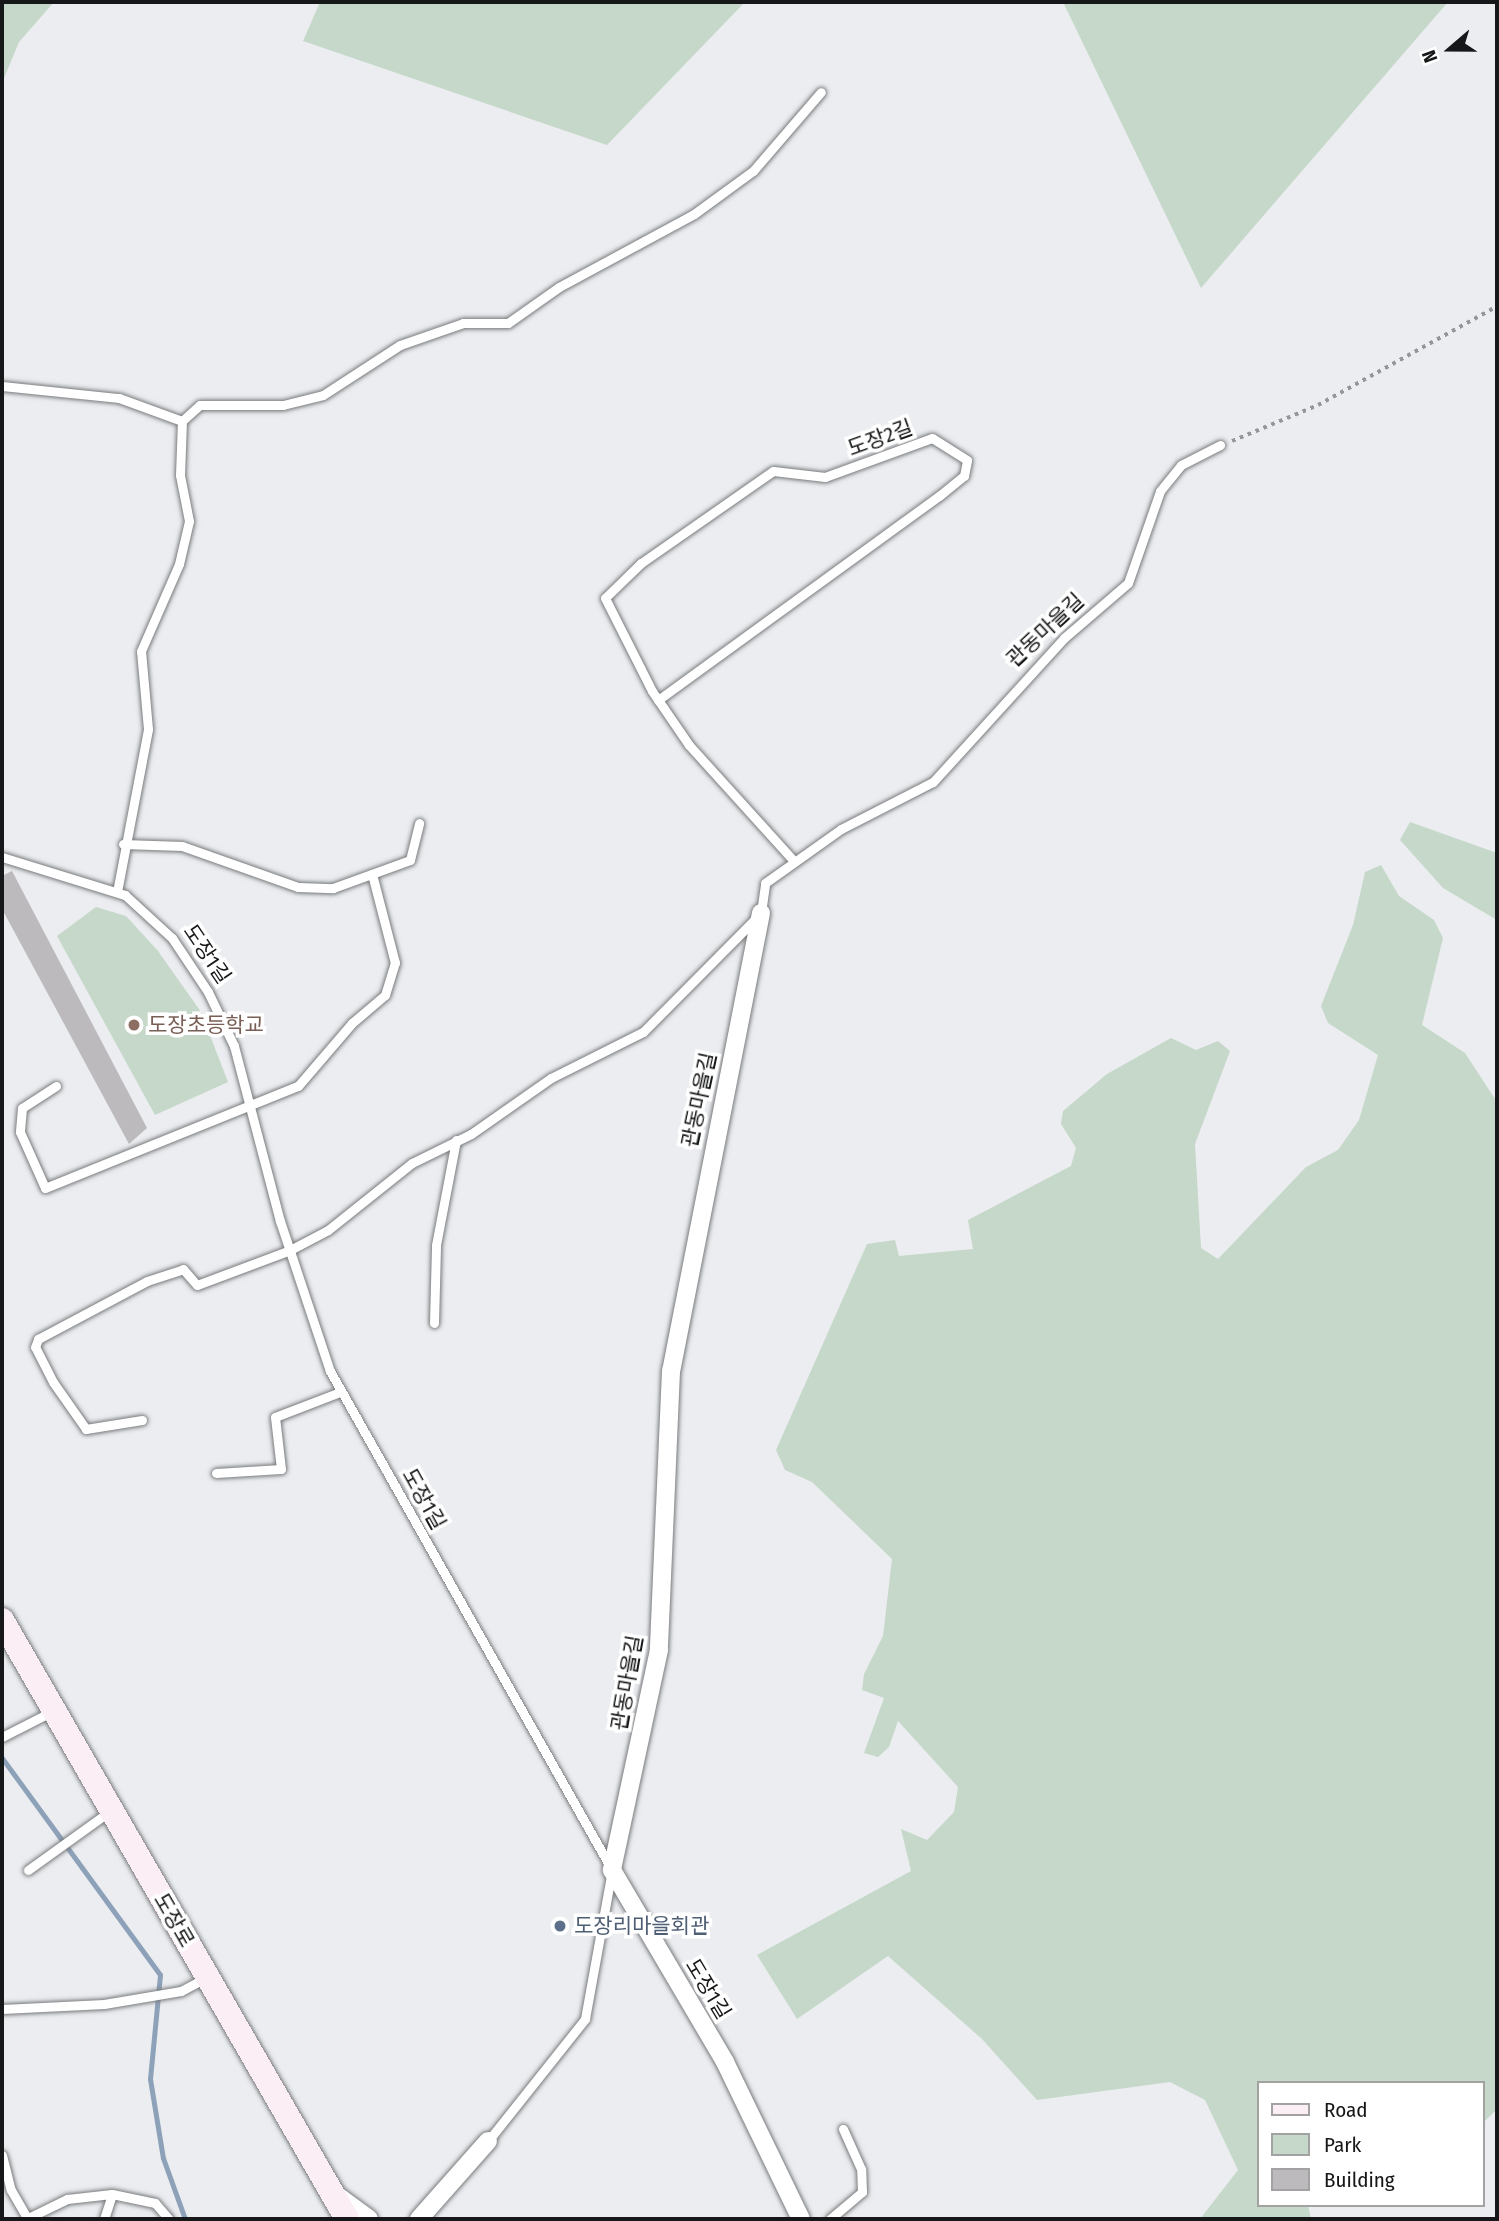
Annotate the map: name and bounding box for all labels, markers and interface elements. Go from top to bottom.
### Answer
north arrow [1415,14,1485,84]
text: N [1417,47,1443,66]
street label: 도장2길 [844,415,916,461]
street label: 관동마을길 [1001,588,1089,672]
street label: 도장1길 [178,920,236,988]
place label: 도장초등학교 [148,1012,264,1038]
marker: 도장초등학교 [126,1017,142,1033]
street label: 관동마을길 [677,1050,721,1150]
street label: 도장1길 [397,1464,451,1534]
street label: 관동마을길 [606,1633,648,1733]
street label: 도장로 [149,1889,199,1951]
place label: 도장리마을회관 [574,1913,709,1939]
marker: 도장리마을회관 [552,1918,568,1934]
street label: 도장1길 [680,1954,736,2024]
legend [1258,2081,1485,2207]
text: Road [1324,2097,1368,2123]
text: Park [1324,2132,1361,2158]
text: Building [1324,2167,1395,2193]

